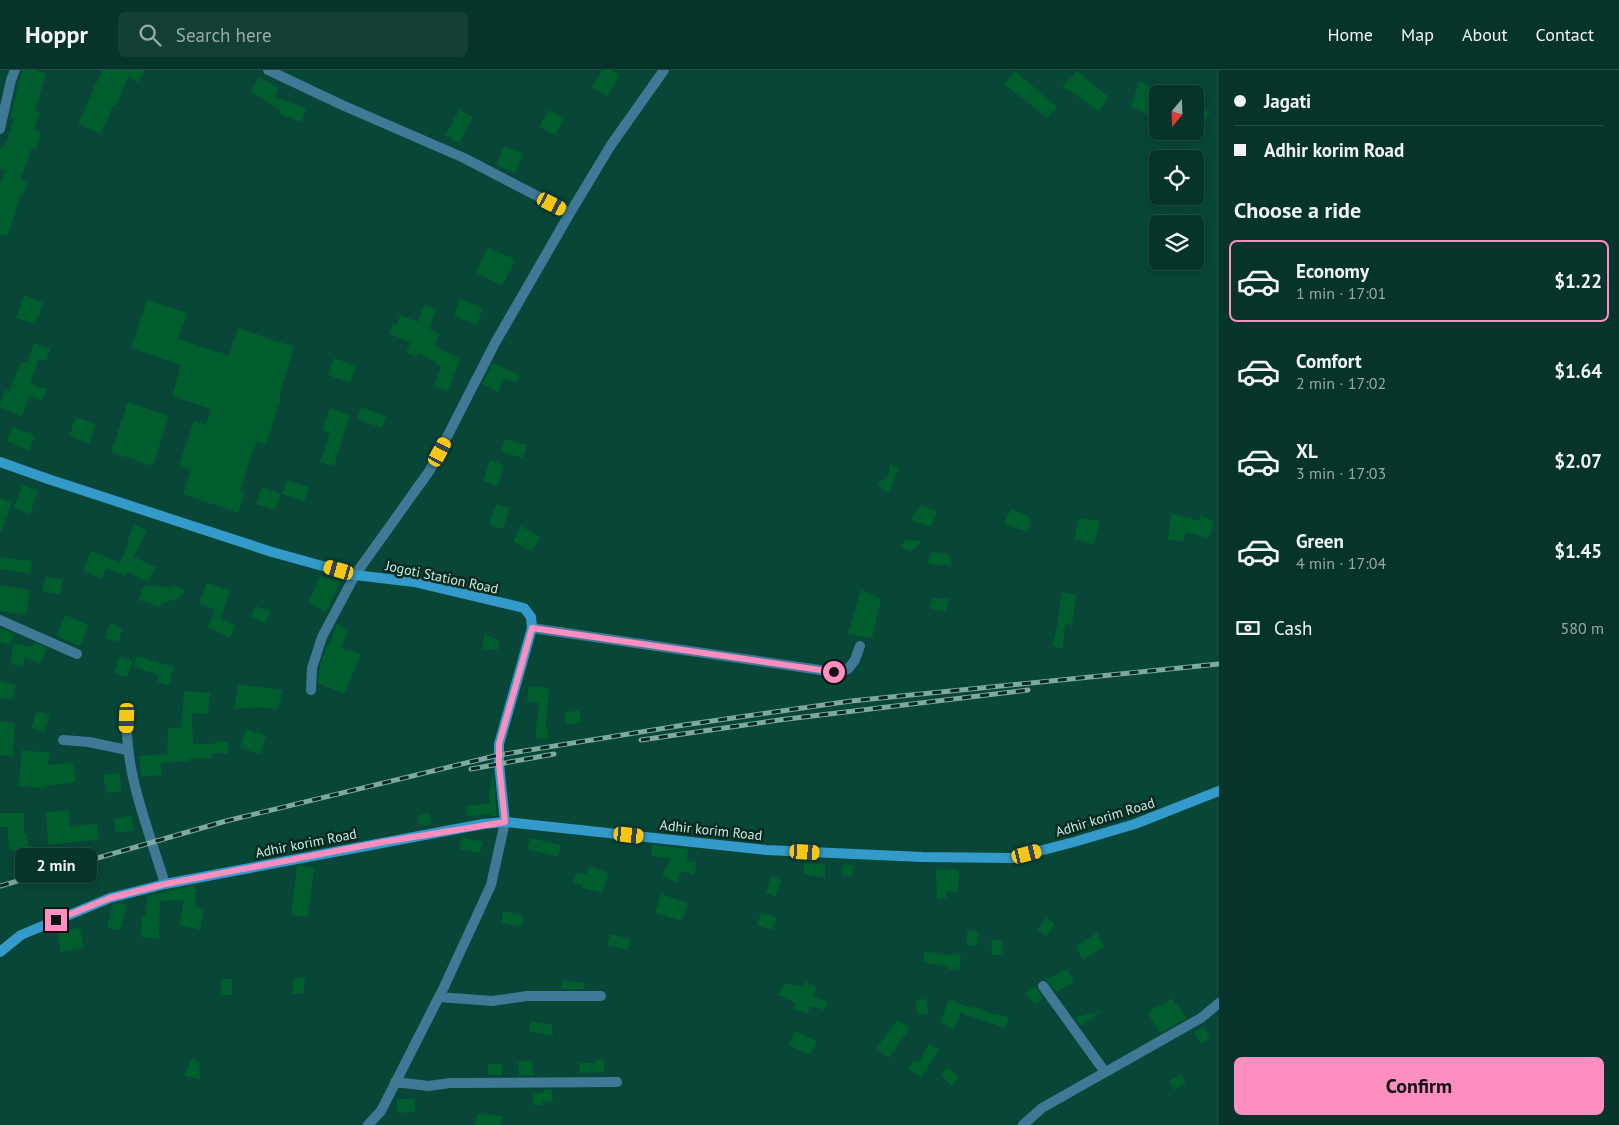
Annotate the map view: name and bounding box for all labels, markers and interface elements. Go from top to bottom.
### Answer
search box [118,12,468,57]
text: Hoppr [25,19,88,50]
icon: search [136,21,164,49]
text: Search here [176,23,272,47]
text: Home [1327,23,1373,46]
text: Map [1401,23,1434,46]
text: About [1462,23,1508,46]
text: Contact [1536,23,1594,46]
north arrow [1149,85,1204,140]
map controls [1149,85,1204,270]
text: Jagati [1264,89,1311,113]
text: Adhir korim Road [1264,138,1404,162]
button: locate [1149,150,1204,205]
car [535,191,568,217]
text: Choose a ride [1234,196,1361,224]
button: layers [1149,215,1204,270]
icon: car [1236,259,1281,304]
text: Economy [1296,259,1369,283]
text: $1.22 [1554,269,1602,293]
text: 1 min · 17:01 [1296,283,1386,303]
icon: car [1236,349,1281,394]
text: Comfort [1296,349,1362,373]
text: $1.64 [1554,359,1602,383]
text: 2 min · 17:02 [1296,373,1386,393]
car [426,435,453,469]
icon: car [1236,439,1281,484]
text: XL [1296,439,1318,463]
text: $2.07 [1554,449,1602,473]
text: 3 min · 17:03 [1296,463,1386,483]
icon: car [1236,529,1281,574]
text: Green [1296,529,1344,553]
text: $1.45 [1554,539,1602,563]
text: 4 min · 17:04 [1296,553,1386,573]
street label: Jogoti Station Road [383,556,500,598]
car [322,559,355,581]
icon: cash [1234,614,1262,642]
text: Cash [1274,616,1312,640]
text: 580 m [1561,618,1604,638]
route start [823,661,845,683]
car [118,703,135,733]
street label: Adhir korim Road [1053,793,1157,841]
street label: Adhir korim Road [659,816,763,844]
street label: Adhir korim Road [254,824,358,862]
car [613,826,644,844]
car [1010,843,1043,865]
car [789,844,820,860]
callout: 2 min [15,848,97,882]
text: 2 min [36,855,76,875]
route end [45,909,67,931]
button: Confirm [1234,1057,1604,1115]

